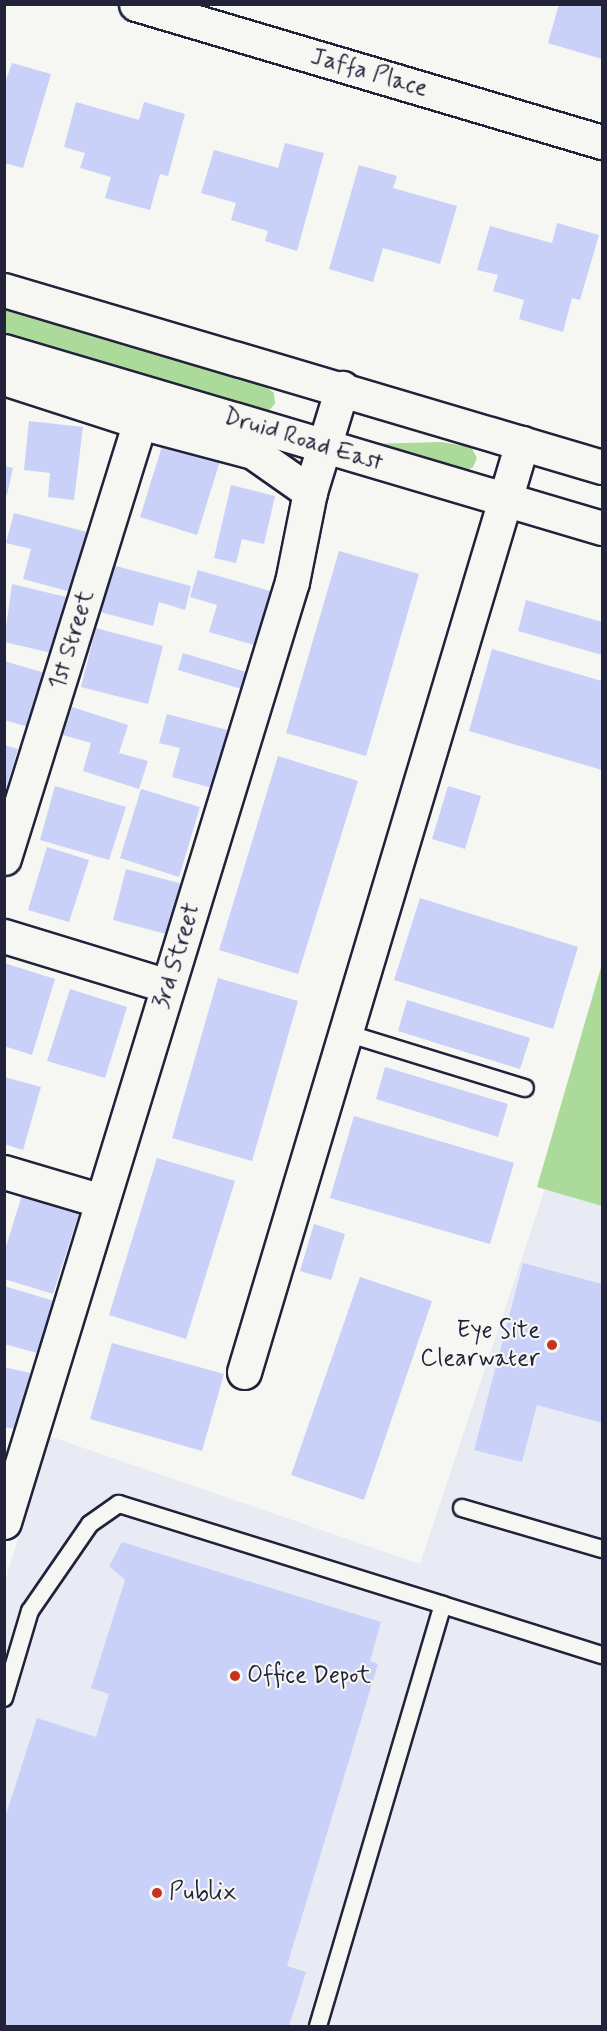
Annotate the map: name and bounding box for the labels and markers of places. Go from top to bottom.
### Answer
place label: Eye Site Clearwater [420,1317,540,1373]
marker: Eye Site Clearwater [545,1338,559,1352]
place label: Office Depot [247,1662,370,1690]
marker: Office Depot [228,1669,242,1683]
place label: Publix [169,1879,237,1907]
marker: Publix [150,1886,164,1900]

